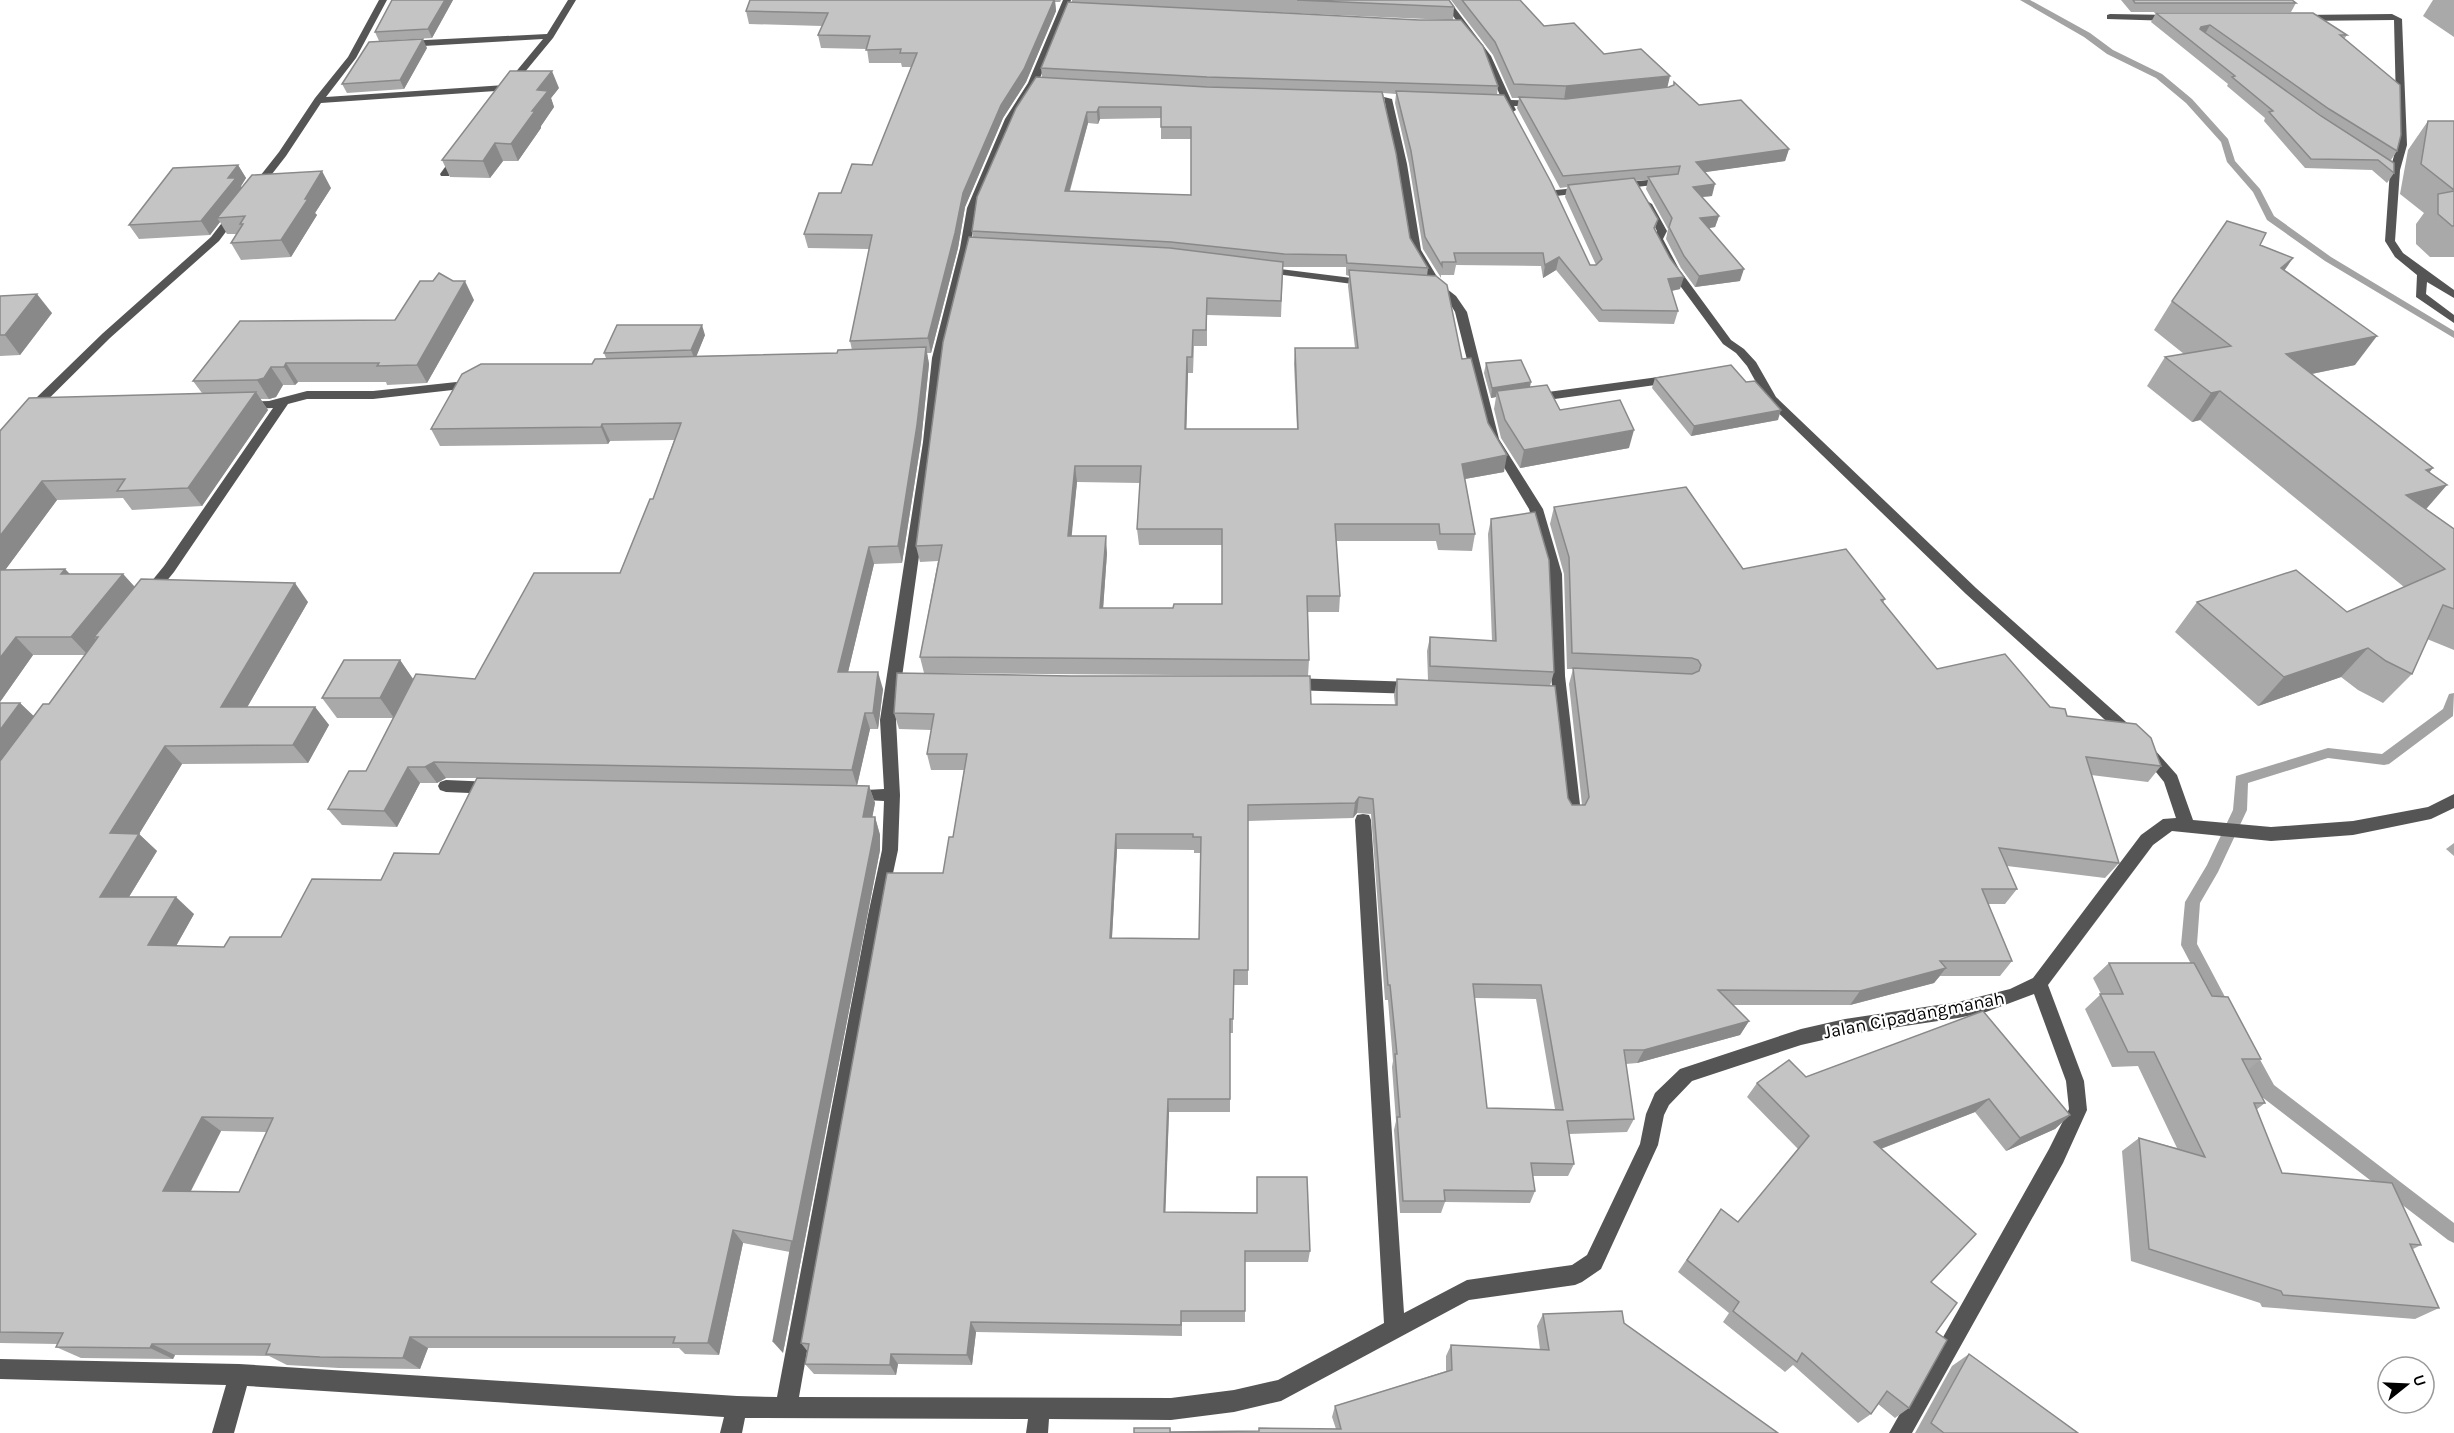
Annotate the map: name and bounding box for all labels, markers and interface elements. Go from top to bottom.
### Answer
street label: Jalan Cipadangmanah [1822,987,2006,1043]
north arrow [2376,1355,2436,1415]
text: U [2409,1372,2431,1389]

